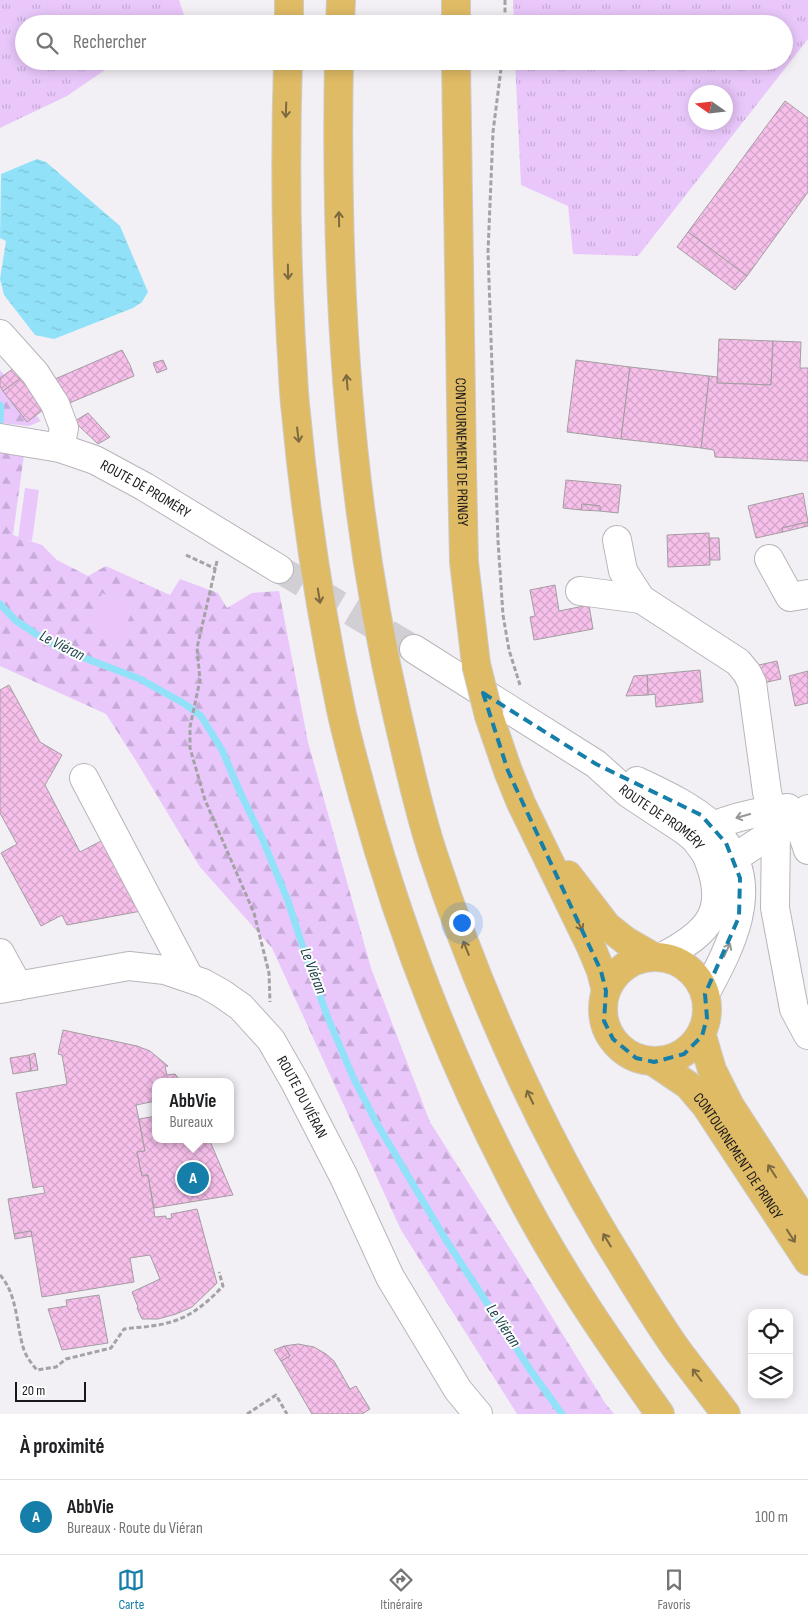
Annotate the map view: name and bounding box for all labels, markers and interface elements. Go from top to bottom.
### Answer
search box [15,15,793,70]
icon: search [33,29,61,57]
text: Rechercher [73,31,147,54]
north arrow [688,85,733,130]
one-way arrow [282,102,291,118]
one-way arrow [334,211,344,228]
one-way arrow [283,264,293,280]
one-way arrow [342,374,351,390]
street label: CONTOURNEMENT DE PRINGY [451,378,473,527]
one-way arrow [293,426,303,442]
street label: ROUTE DE PROMÉRY [97,455,195,523]
one-way arrow [315,587,325,603]
water label: Le Viéran [36,627,88,665]
street label: ROUTE DE PROMÉRY [615,780,709,854]
one-way arrow [735,811,751,821]
your location [449,910,475,936]
one-way arrow [574,916,584,931]
one-way arrow [461,941,470,956]
one-way arrow [722,943,732,958]
water label: Le Viéran [296,945,331,997]
street label: ROUTE DU VIÉRAN [273,1052,332,1141]
popup [152,1078,234,1143]
street label: CONTOURNEMENT DE PRINGY [689,1088,788,1223]
text: AbbVie [170,1090,216,1113]
one-way arrow [524,1090,534,1105]
text: Bureaux [170,1113,213,1132]
pin: A [177,1159,209,1197]
one-way arrow [767,1164,777,1178]
one-way arrow [786,1229,796,1243]
one-way arrow [602,1233,612,1247]
water label: Le Viéran [482,1301,524,1351]
map controls [748,1309,793,1399]
button: locate [748,1309,793,1354]
button: layers [748,1354,793,1399]
one-way arrow [692,1368,702,1382]
scale bar [15,1379,86,1402]
text: 20 m [22,1382,45,1399]
text: À proximité [20,1434,105,1459]
text: AbbVie [67,1496,114,1519]
text: A [32,1508,40,1527]
text: 100 m [755,1508,788,1527]
text: Bureaux · Route du Viéran [67,1519,203,1538]
tab: Carte [117,1566,145,1613]
tab: Itinéraire [380,1566,423,1613]
tab: Favoris [657,1566,691,1613]

